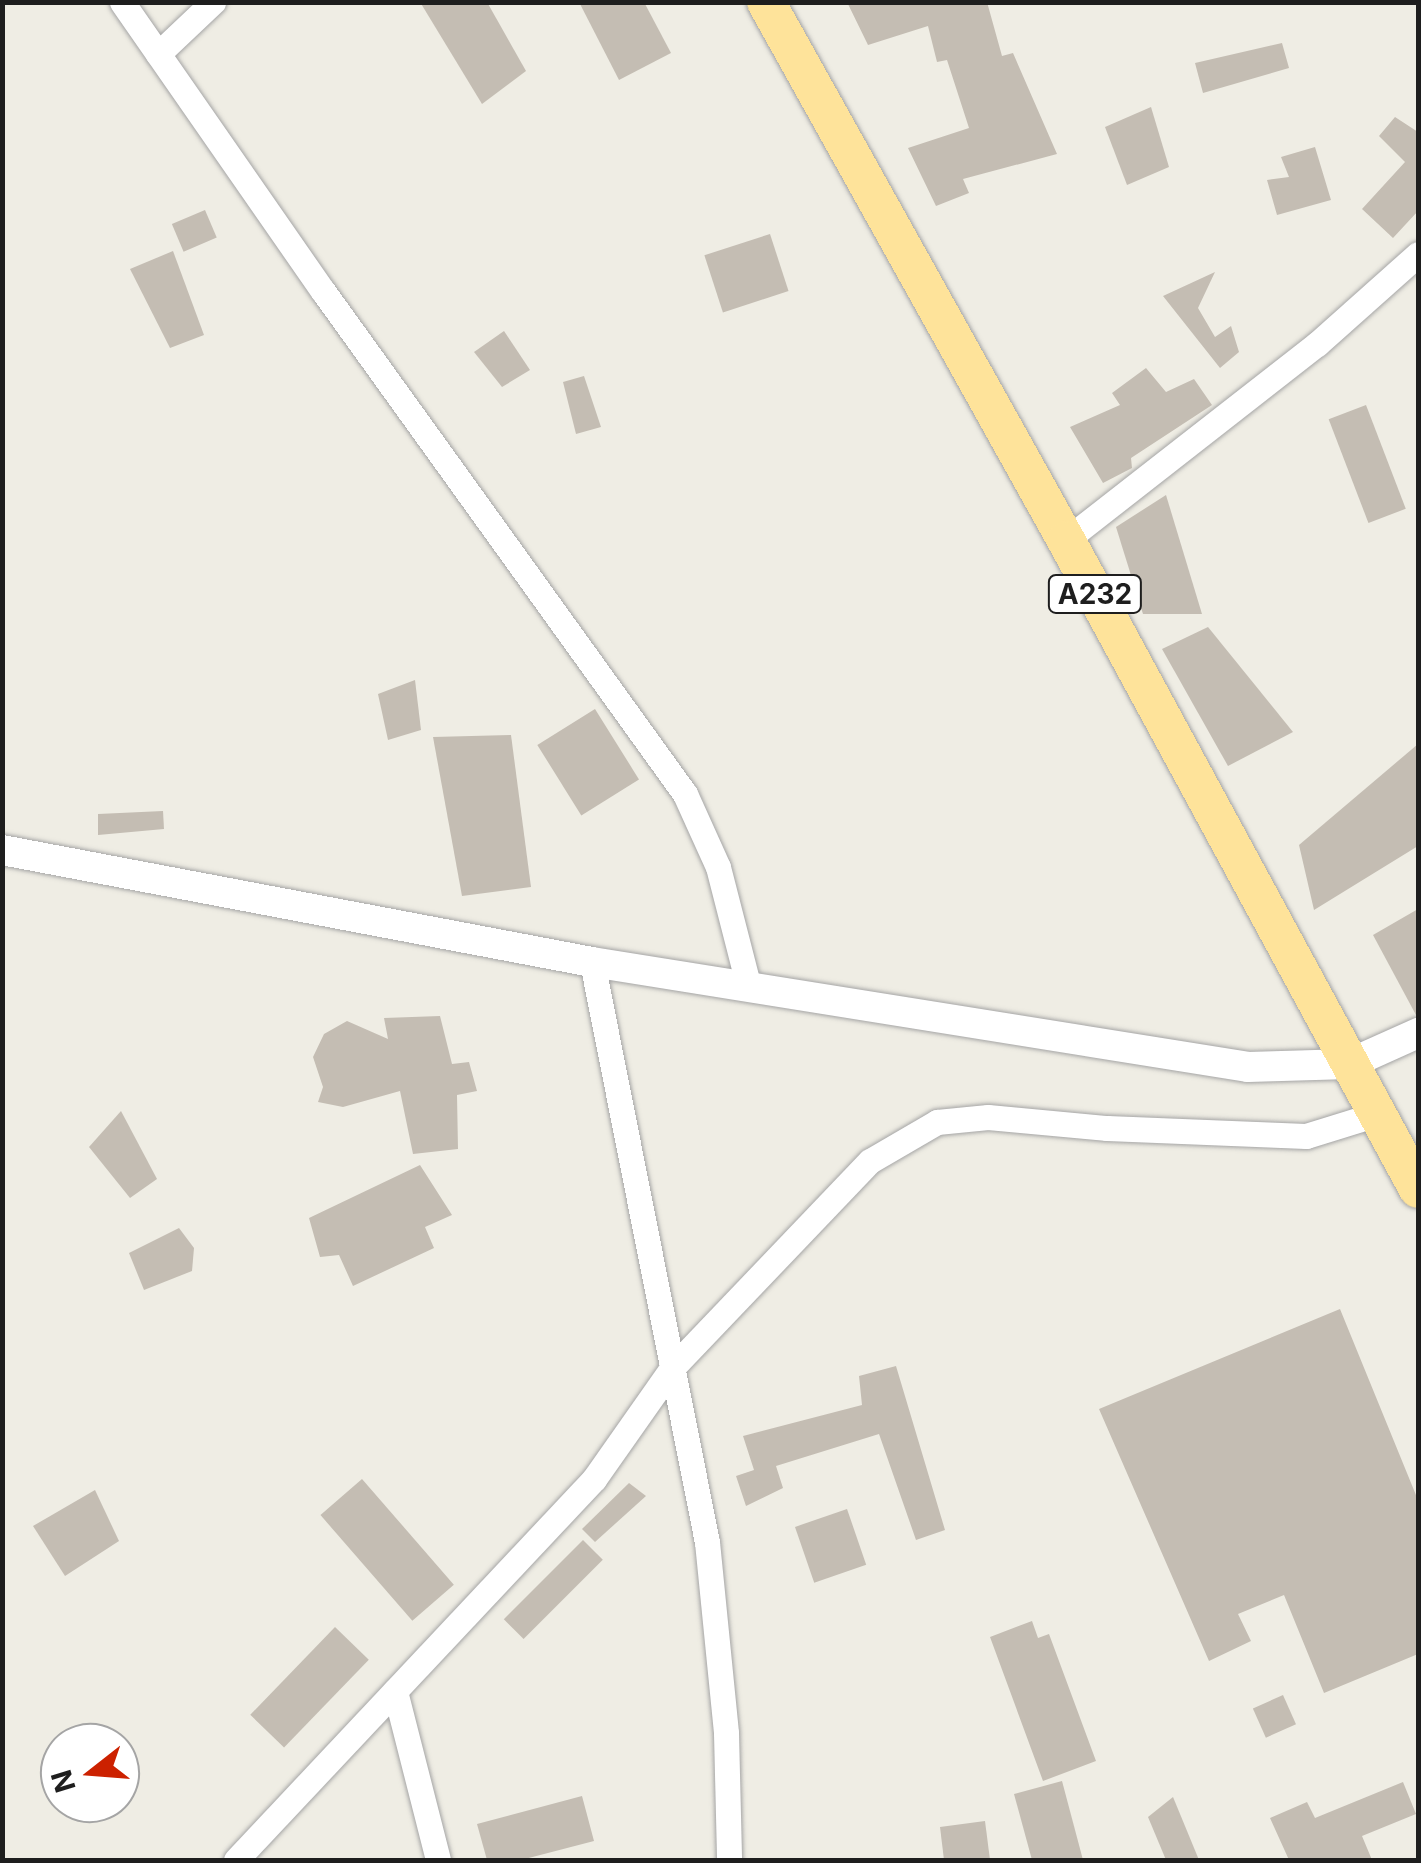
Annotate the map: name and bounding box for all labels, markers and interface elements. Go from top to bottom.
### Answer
road number: A232 [1048,571,1142,617]
north arrow [40,1723,140,1823]
text: N [44,1766,83,1796]

